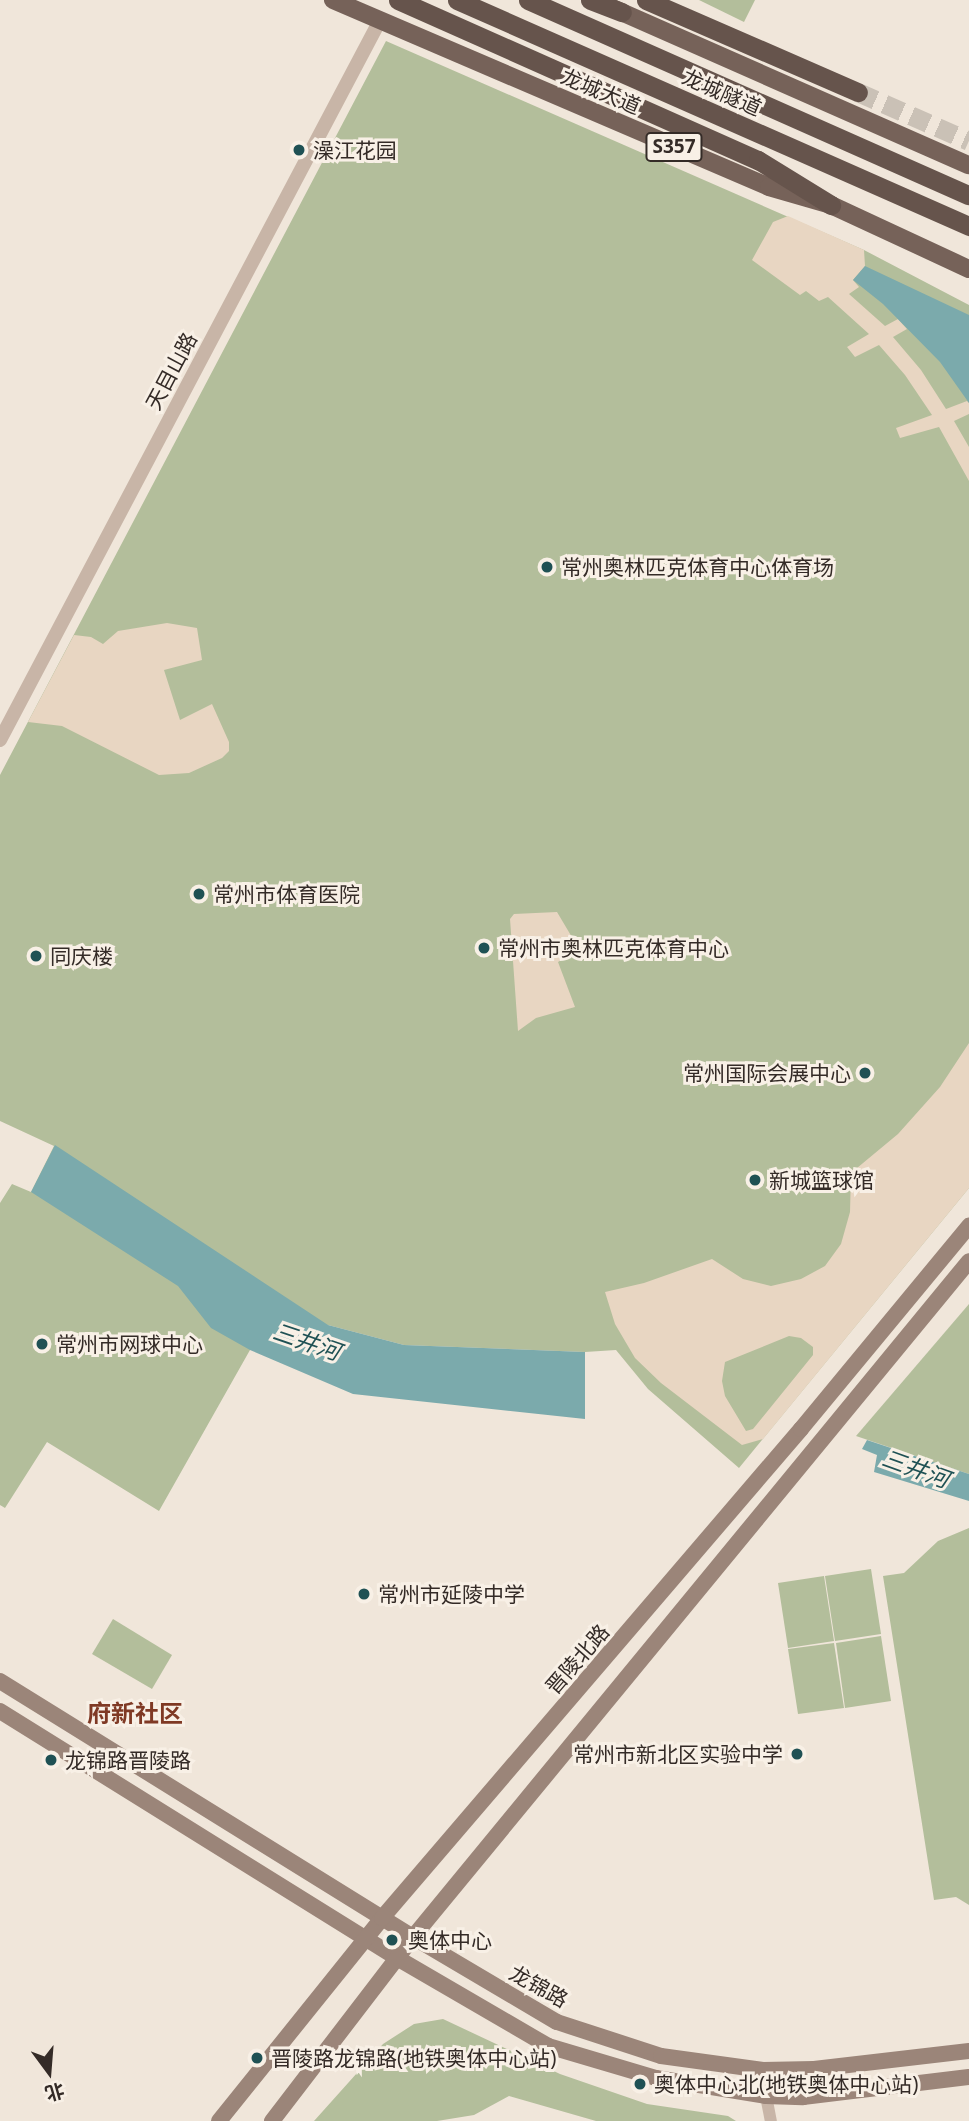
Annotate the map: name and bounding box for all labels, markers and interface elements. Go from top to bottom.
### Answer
street label: 龙城大道 [557,63,645,119]
street label: 龙城隧道 [679,63,765,121]
road number: S357 [644,132,704,162]
place label: 澡江花园 [313,137,397,163]
marker: 澡江花园 [291,142,307,158]
street label: 天目山路 [140,328,202,414]
place label: 常州奥林匹克体育中心体育场 [561,554,834,580]
marker: 常州奥林匹克体育中心体育场 [539,559,555,575]
place label: 常州市体育医院 [213,881,360,907]
marker: 常州市体育医院 [191,886,207,902]
place label: 常州市奥林匹克体育中心 [498,935,729,961]
marker: 常州市奥林匹克体育中心 [476,940,492,956]
place label: 同庆楼 [50,943,113,969]
marker: 同庆楼 [28,948,44,964]
place label: 常州国际会展中心 [683,1060,851,1086]
marker: 常州国际会展中心 [857,1065,873,1081]
place label: 新城篮球馆 [769,1167,874,1193]
marker: 新城篮球馆 [747,1172,763,1188]
water label: 三井河 [270,1317,344,1365]
place label: 常州市网球中心 [56,1331,203,1357]
marker: 常州市网球中心 [34,1336,50,1352]
water label: 三井河 [879,1443,953,1493]
place label: 常州市延陵中学 [378,1581,525,1607]
marker: 常州市延陵中学 [356,1586,372,1602]
street label: 晋陵北路 [540,1619,614,1699]
district label: 府新社区 [87,1699,183,1727]
place label: 常州市新北区实验中学 [573,1741,783,1767]
marker: 常州市新北区实验中学 [789,1746,805,1762]
place label: 龙锦路晋陵路 [65,1747,191,1773]
marker: 龙锦路晋陵路 [43,1752,59,1768]
place label: 奥体中心 [408,1927,492,1953]
marker: 奥体中心 [382,1930,402,1950]
street label: 龙锦路 [505,1960,573,2012]
north arrow [14,2037,84,2107]
place label: 晋陵路龙锦路(地铁奥体中心站) [271,2045,556,2071]
marker: 晋陵路龙锦路(地铁奥体中心站) [249,2050,265,2066]
place label: 奥体中心北(地铁奥体中心站) [654,2071,918,2097]
marker: 奥体中心北(地铁奥体中心站) [632,2076,648,2092]
text: 北 [42,2077,68,2107]

